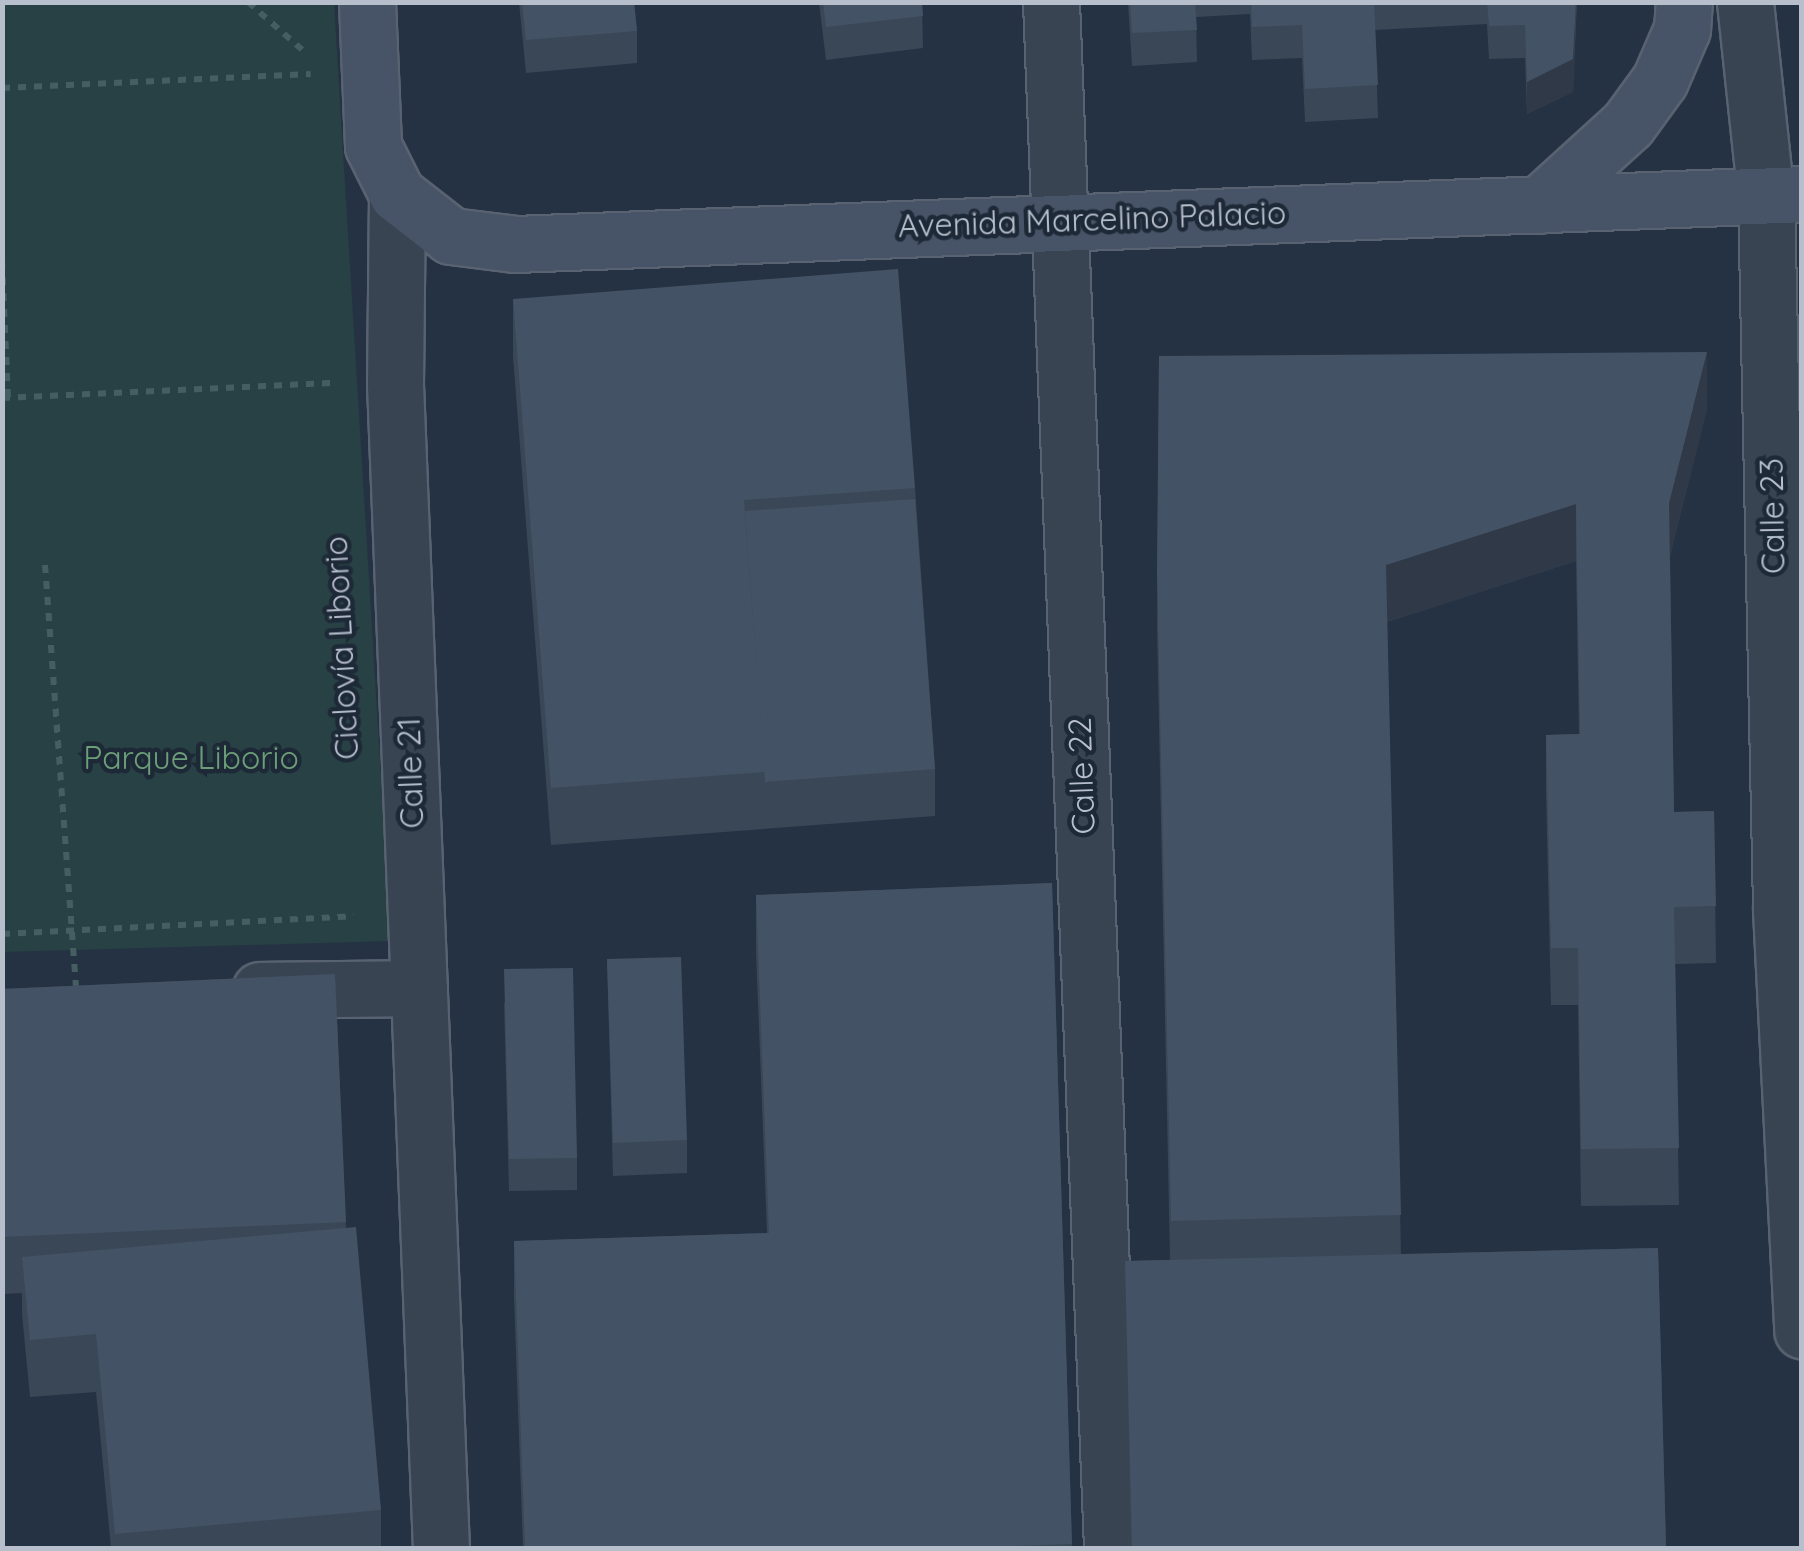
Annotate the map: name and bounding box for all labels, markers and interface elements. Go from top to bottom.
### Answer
street label: Avenida Marcelino Palacio [897,193,1287,245]
street label: Calle 23 [1752,458,1792,574]
street label: Ciclovía Liborio [316,535,366,761]
street label: Calle 21 [389,717,431,829]
street label: Calle 22 [1060,717,1102,835]
park label: Parque Liborio [83,738,299,776]

